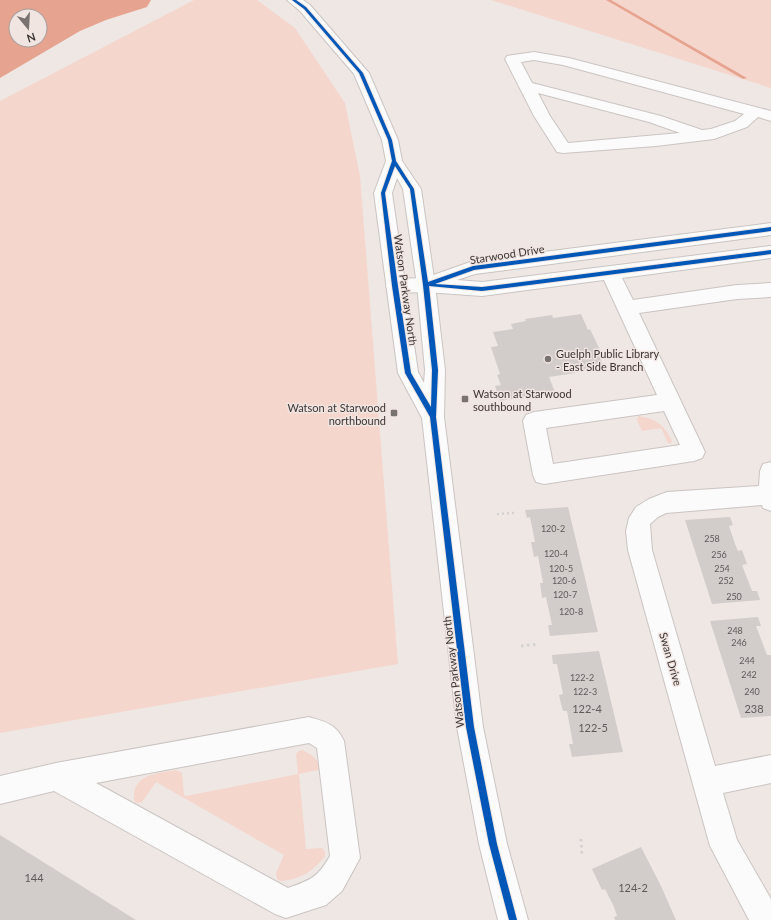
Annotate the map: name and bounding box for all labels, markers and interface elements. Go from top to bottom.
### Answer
north arrow [8,8,48,48]
text: N [25,30,37,45]
street label: Watson Parkway North [392,234,420,346]
street label: Starwood Drive [469,242,545,266]
place label: Guelph Public Library - East Side Branch [556,347,660,373]
marker: Guelph Public Library - East Side Branch [543,354,553,364]
place label: Watson at Starwood southbound [473,387,572,413]
marker: Watson at Starwood southbound [460,394,470,404]
place label: Watson at Starwood northbound [287,401,386,427]
marker: Watson at Starwood northbound [389,408,399,418]
house number: 120-2 [541,523,565,534]
house number: 258 [704,533,720,544]
house number: 120-4 [544,548,568,559]
house number: 256 [711,549,727,560]
house number: 120-5 [549,563,573,574]
house number: 254 [714,563,730,574]
house number: 120-6 [552,575,576,586]
house number: 252 [718,575,734,586]
house number: 120-7 [553,589,577,600]
house number: 250 [726,591,742,602]
house number: 120-8 [559,606,583,617]
street label: Watson Parkway North [440,616,466,728]
house number: 248 [727,625,743,636]
street label: Swan Drive [657,631,685,687]
house number: 246 [731,637,747,648]
house number: 244 [739,655,755,666]
house number: 242 [741,669,757,680]
house number: 122-2 [570,672,594,683]
house number: 122-3 [573,686,597,697]
house number: 240 [744,686,760,697]
house number: 122-4 [572,702,602,715]
house number: 238 [744,702,764,715]
house number: 122-5 [578,721,608,734]
house number: 144 [24,871,44,884]
house number: 124-2 [618,881,648,894]

